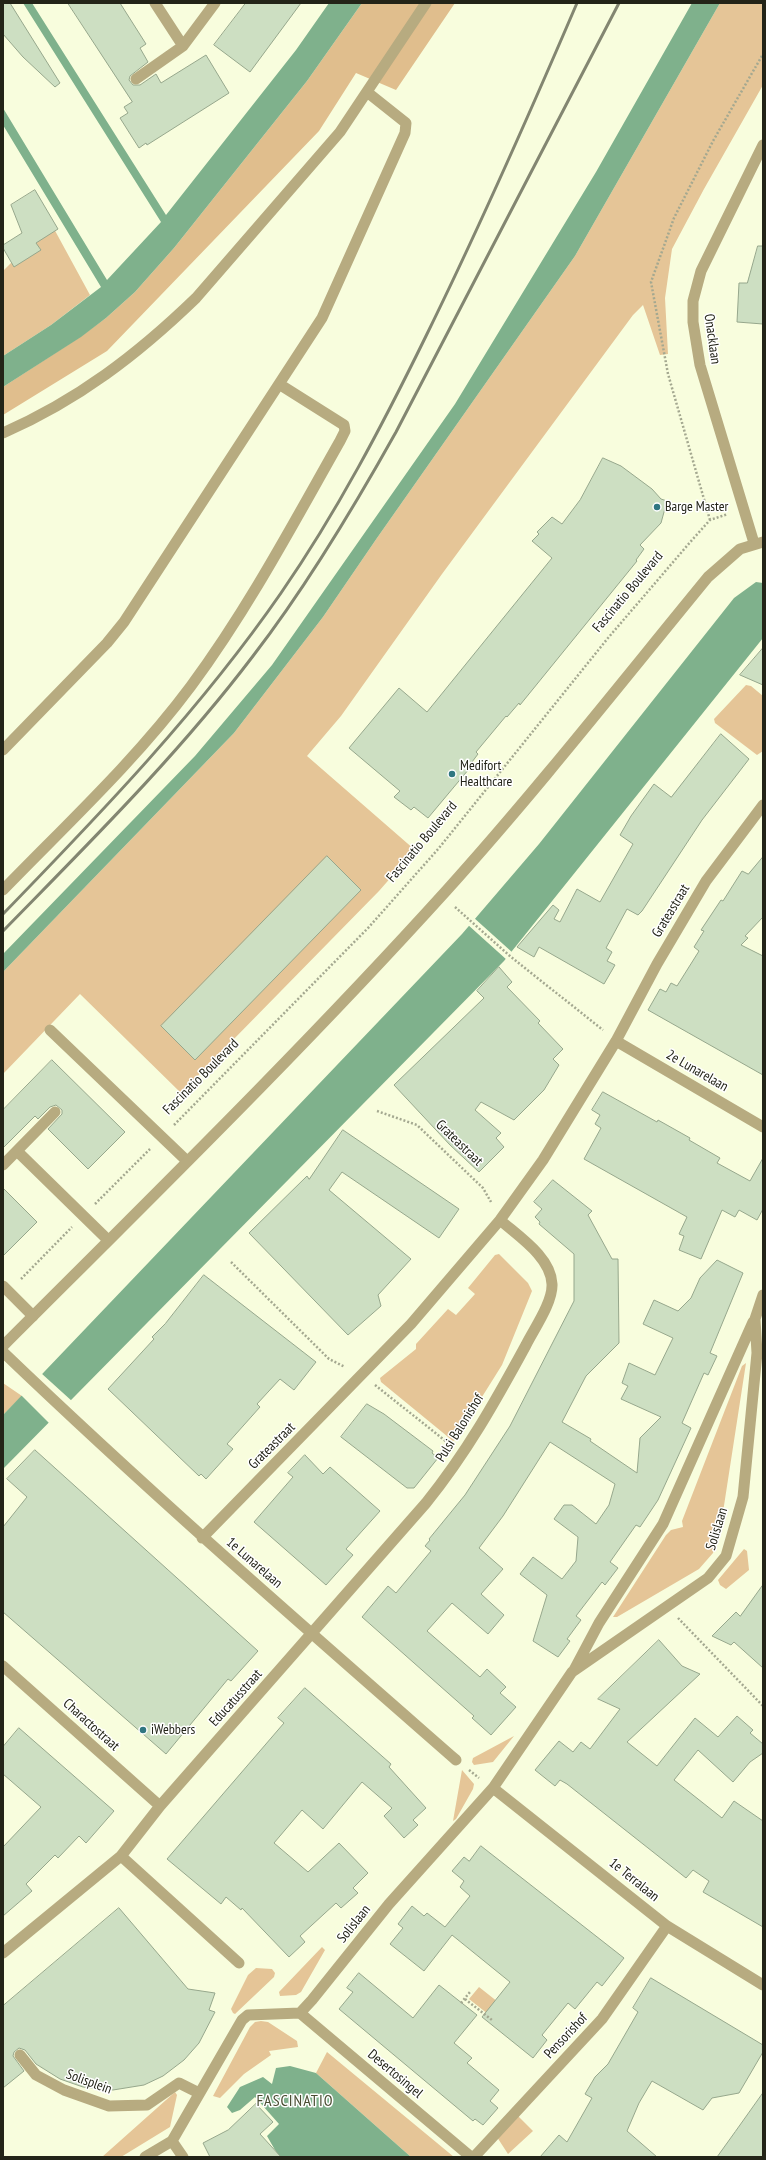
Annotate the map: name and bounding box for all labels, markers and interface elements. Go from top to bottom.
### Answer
street label: Onacklaan [700,313,724,365]
place label: Barge Master [665,499,728,515]
marker: Barge Master [652,502,662,512]
street label: Fascinatio Boulevard [589,548,667,636]
place label: Medifort Healthcare [460,758,512,790]
marker: Medifort Healthcare [447,769,457,779]
street label: Fascinatio Boulevard [383,798,461,886]
street label: Grateastraat [649,881,693,941]
street label: Fascinatio Boulevard [160,1036,242,1118]
street label: 2e Lunarelaan [663,1047,731,1095]
street label: Grateastraat [432,1116,486,1170]
street label: Pulsi Balonishof [432,1391,488,1465]
street label: Grateastraat [245,1419,299,1473]
street label: Solislaan [703,1506,731,1552]
street label: 1e Lunarelaan [223,1534,285,1592]
street label: Educatusstraat [206,1666,266,1730]
street label: Charactostraat [59,1695,123,1755]
place label: iWebbers [151,1722,195,1738]
marker: iWebbers [138,1725,148,1735]
street label: 1e Terralaan [606,1855,662,1905]
street label: Solislaan [334,1902,374,1946]
street label: Pensorishof [541,2010,591,2062]
street label: Desertosingel [364,2046,426,2102]
street label: Solisplein [64,2066,114,2098]
district label: FASCINATIO [256,2091,334,2111]

